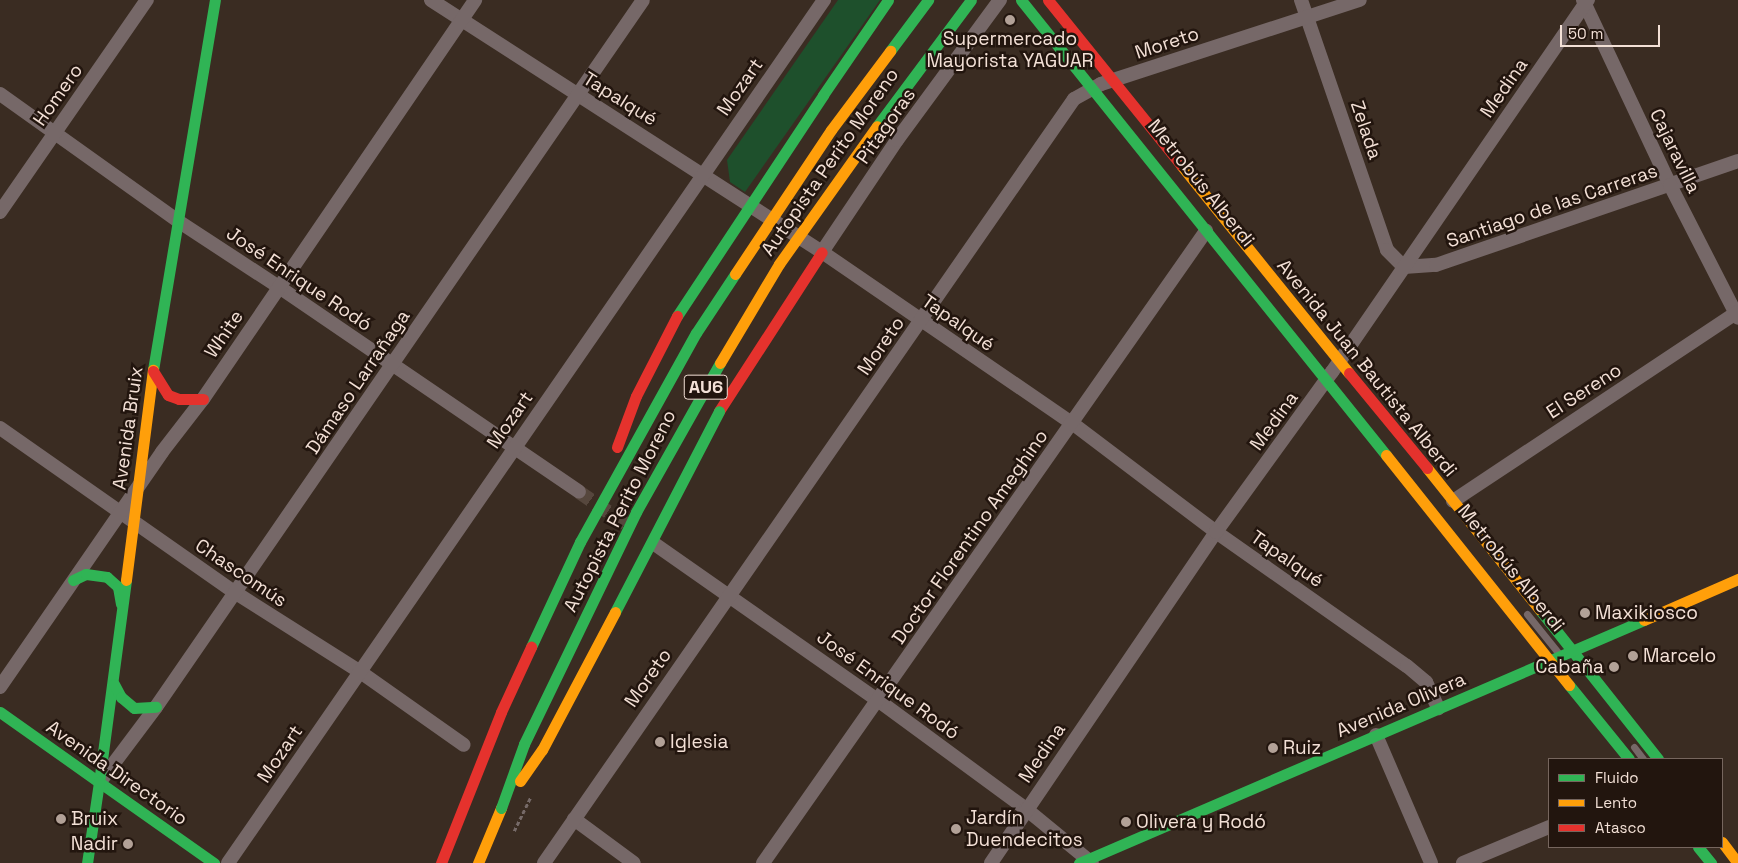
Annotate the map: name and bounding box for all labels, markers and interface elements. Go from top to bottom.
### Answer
marker: Supermercado Mayorista YAGUAR [1004,14,1016,26]
scale bar [1563,15,1663,47]
street label: Moreto [1132,22,1202,64]
text: 50 m [1568,24,1603,43]
place label: Supermercado Mayorista YAGUAR [926,28,1094,72]
street label: Mozart [712,54,768,120]
street label: Medina [1475,54,1533,122]
street label: Homero [28,60,88,130]
street label: Autopista Perito Moreno [756,64,904,260]
street label: Tapalqué [579,67,661,131]
street label: Pitagoras [852,84,920,168]
street label: Zelada [1345,98,1387,162]
street label: Cajaravilla [1645,105,1705,197]
street label: Metrobús Alberdi [1143,115,1259,251]
street label: Santiago de las Carreras [1443,159,1661,253]
street label: José Enrique Rodó [222,222,376,336]
street label: Avenida Juan Bautista Alberdi [1272,255,1462,481]
street label: Tapalqué [917,290,999,356]
street label: White [200,306,248,362]
street label: Dámaso Larrañaga [301,306,415,458]
street label: Moreto [853,312,909,380]
street label: El Sereno [1542,358,1626,424]
street label: Avenida Bruix [108,365,148,491]
road number: AU6 [684,372,728,402]
street label: Mozart [482,387,538,453]
street label: Medina [1245,387,1303,455]
street label: Autopista Perito Moreno [559,406,681,616]
street label: Doctor Florentino Ameghino [887,425,1053,649]
street label: Metrobús Alberdi [1453,500,1569,636]
street label: Tapalqué [1246,526,1328,592]
street label: Chascomús [191,534,291,612]
place label: Maxikiosco [1595,602,1698,624]
marker: Maxikiosco [1579,607,1591,619]
street label: José Enrique Rodó [812,626,964,744]
street label: Moreto [620,644,676,712]
place label: Marcelo [1643,645,1716,667]
marker: Marcelo [1627,650,1639,662]
place label: Cabaña [1535,656,1604,678]
marker: Cabaña [1608,661,1620,673]
street label: Avenida Olivera [1333,668,1469,742]
street label: Avenida Directorio [42,716,192,830]
street label: Medina [1014,719,1070,787]
street label: Mozart [253,721,307,787]
place label: Iglesia [670,731,728,753]
marker: Iglesia [654,736,666,748]
place label: Ruiz [1283,737,1321,759]
marker: Ruiz [1267,742,1279,754]
legend [1548,758,1723,848]
text: Fluido [1595,768,1639,787]
text: Lento [1595,793,1637,812]
place label: Jardín Duendecitos [966,807,1083,851]
place label: Bruix [71,808,118,830]
place label: Olivera y Rodó [1136,811,1266,833]
marker: Bruix [55,813,67,825]
marker: Olivera y Rodó [1120,816,1132,828]
text: Atasco [1595,818,1646,837]
marker: Jardín Duendecitos [950,823,962,835]
place label: Nadir [71,833,118,855]
marker: Nadir [122,838,134,850]

